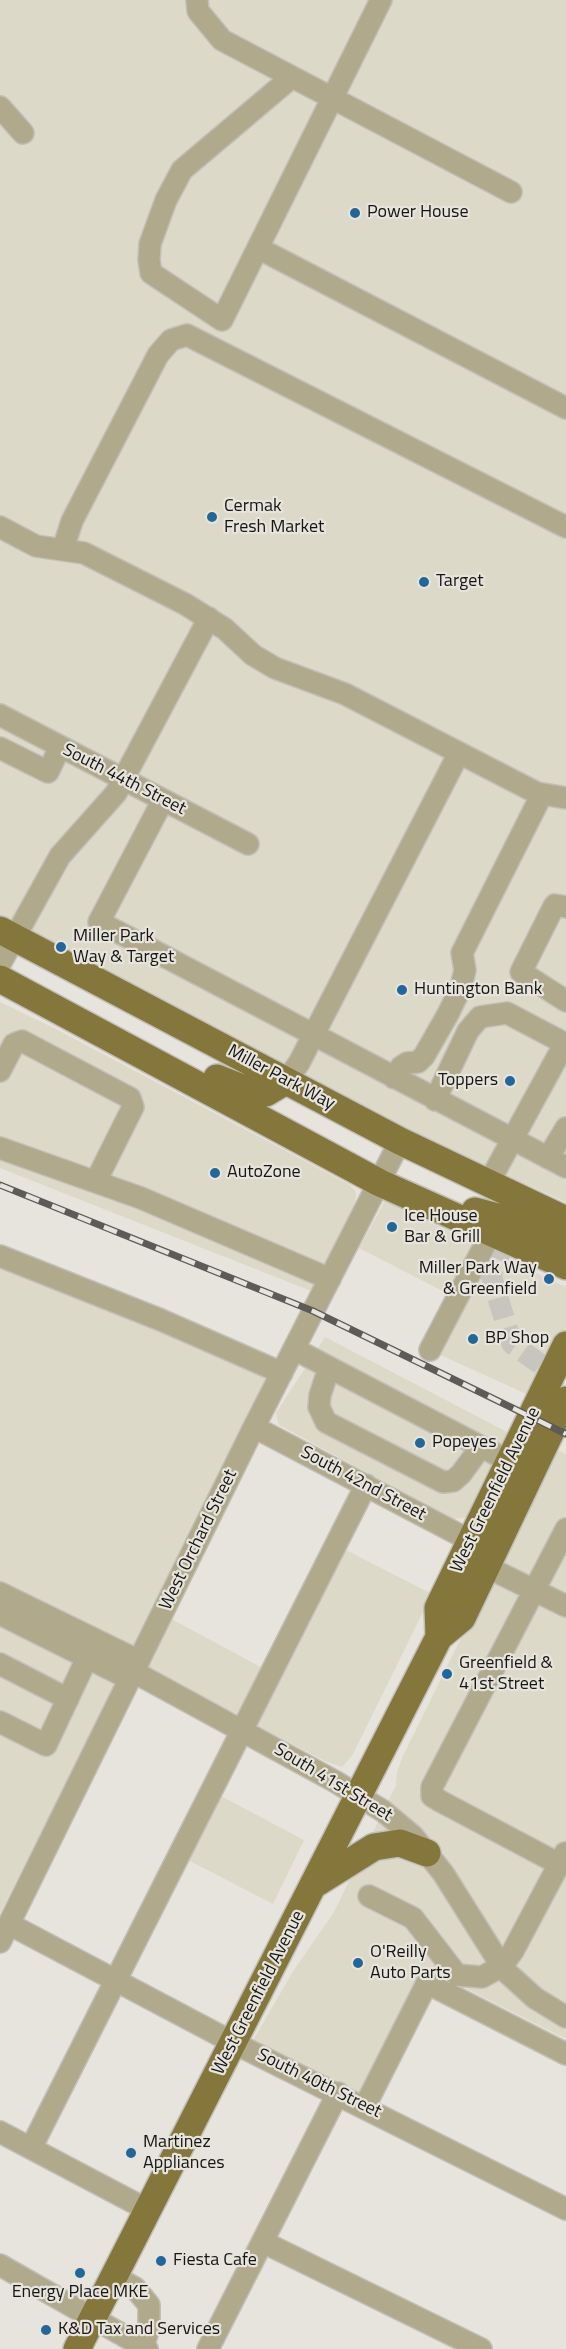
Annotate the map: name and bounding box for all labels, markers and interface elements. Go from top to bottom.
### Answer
place label: Power House [367,202,469,224]
marker: Power House [348,206,362,220]
place label: Cermak Fresh Market [224,496,324,538]
marker: Cermak Fresh Market [205,510,219,524]
place label: Target [436,571,484,593]
marker: Target [417,575,431,589]
street label: South 44th Street [59,740,189,820]
place label: Miller Park Way & Target [73,926,174,968]
marker: Miller Park Way & Target [54,940,68,954]
place label: Huntington Bank [414,979,542,1001]
marker: Huntington Bank [395,983,409,997]
street label: Miller Park Way [224,1041,338,1115]
place label: Toppers [438,1070,498,1092]
marker: Toppers [503,1074,517,1088]
place label: AutoZone [227,1162,301,1184]
marker: AutoZone [208,1166,222,1180]
place label: Ice House Bar & Grill [404,1206,480,1248]
marker: Ice House Bar & Grill [385,1220,399,1234]
place label: Miller Park Way & Greenfield [419,1258,537,1300]
marker: Miller Park Way & Greenfield [542,1272,556,1286]
place label: BP Shop [485,1328,549,1350]
marker: BP Shop [466,1332,480,1346]
street label: West Greenfield Avenue [447,1404,545,1576]
place label: Popeyes [432,1432,497,1454]
marker: Popeyes [413,1436,427,1450]
street label: South 42nd Street [297,1442,429,1526]
street label: West Orchard Street [156,1466,242,1614]
place label: Greenfield & 41st Street [459,1653,553,1696]
marker: Greenfield & 41st Street [440,1667,454,1681]
street label: South 41st Street [270,1739,396,1827]
street label: West Greenfield Avenue [208,1907,310,2079]
place label: O'Reilly Auto Parts [370,1942,451,1984]
marker: O'Reilly Auto Parts [351,1956,365,1970]
street label: South 40th Street [253,2045,385,2123]
place label: Martinez Appliances [143,2132,225,2174]
marker: Martinez Appliances [124,2146,138,2160]
place label: Fiesta Cafe [173,2250,257,2272]
marker: Fiesta Cafe [154,2254,168,2268]
marker: Energy Place MKE [73,2266,87,2280]
place label: Energy Place MKE [12,2282,148,2304]
place label: K&D Tax and Services [58,2319,220,2341]
marker: K&D Tax and Services [39,2323,53,2337]

